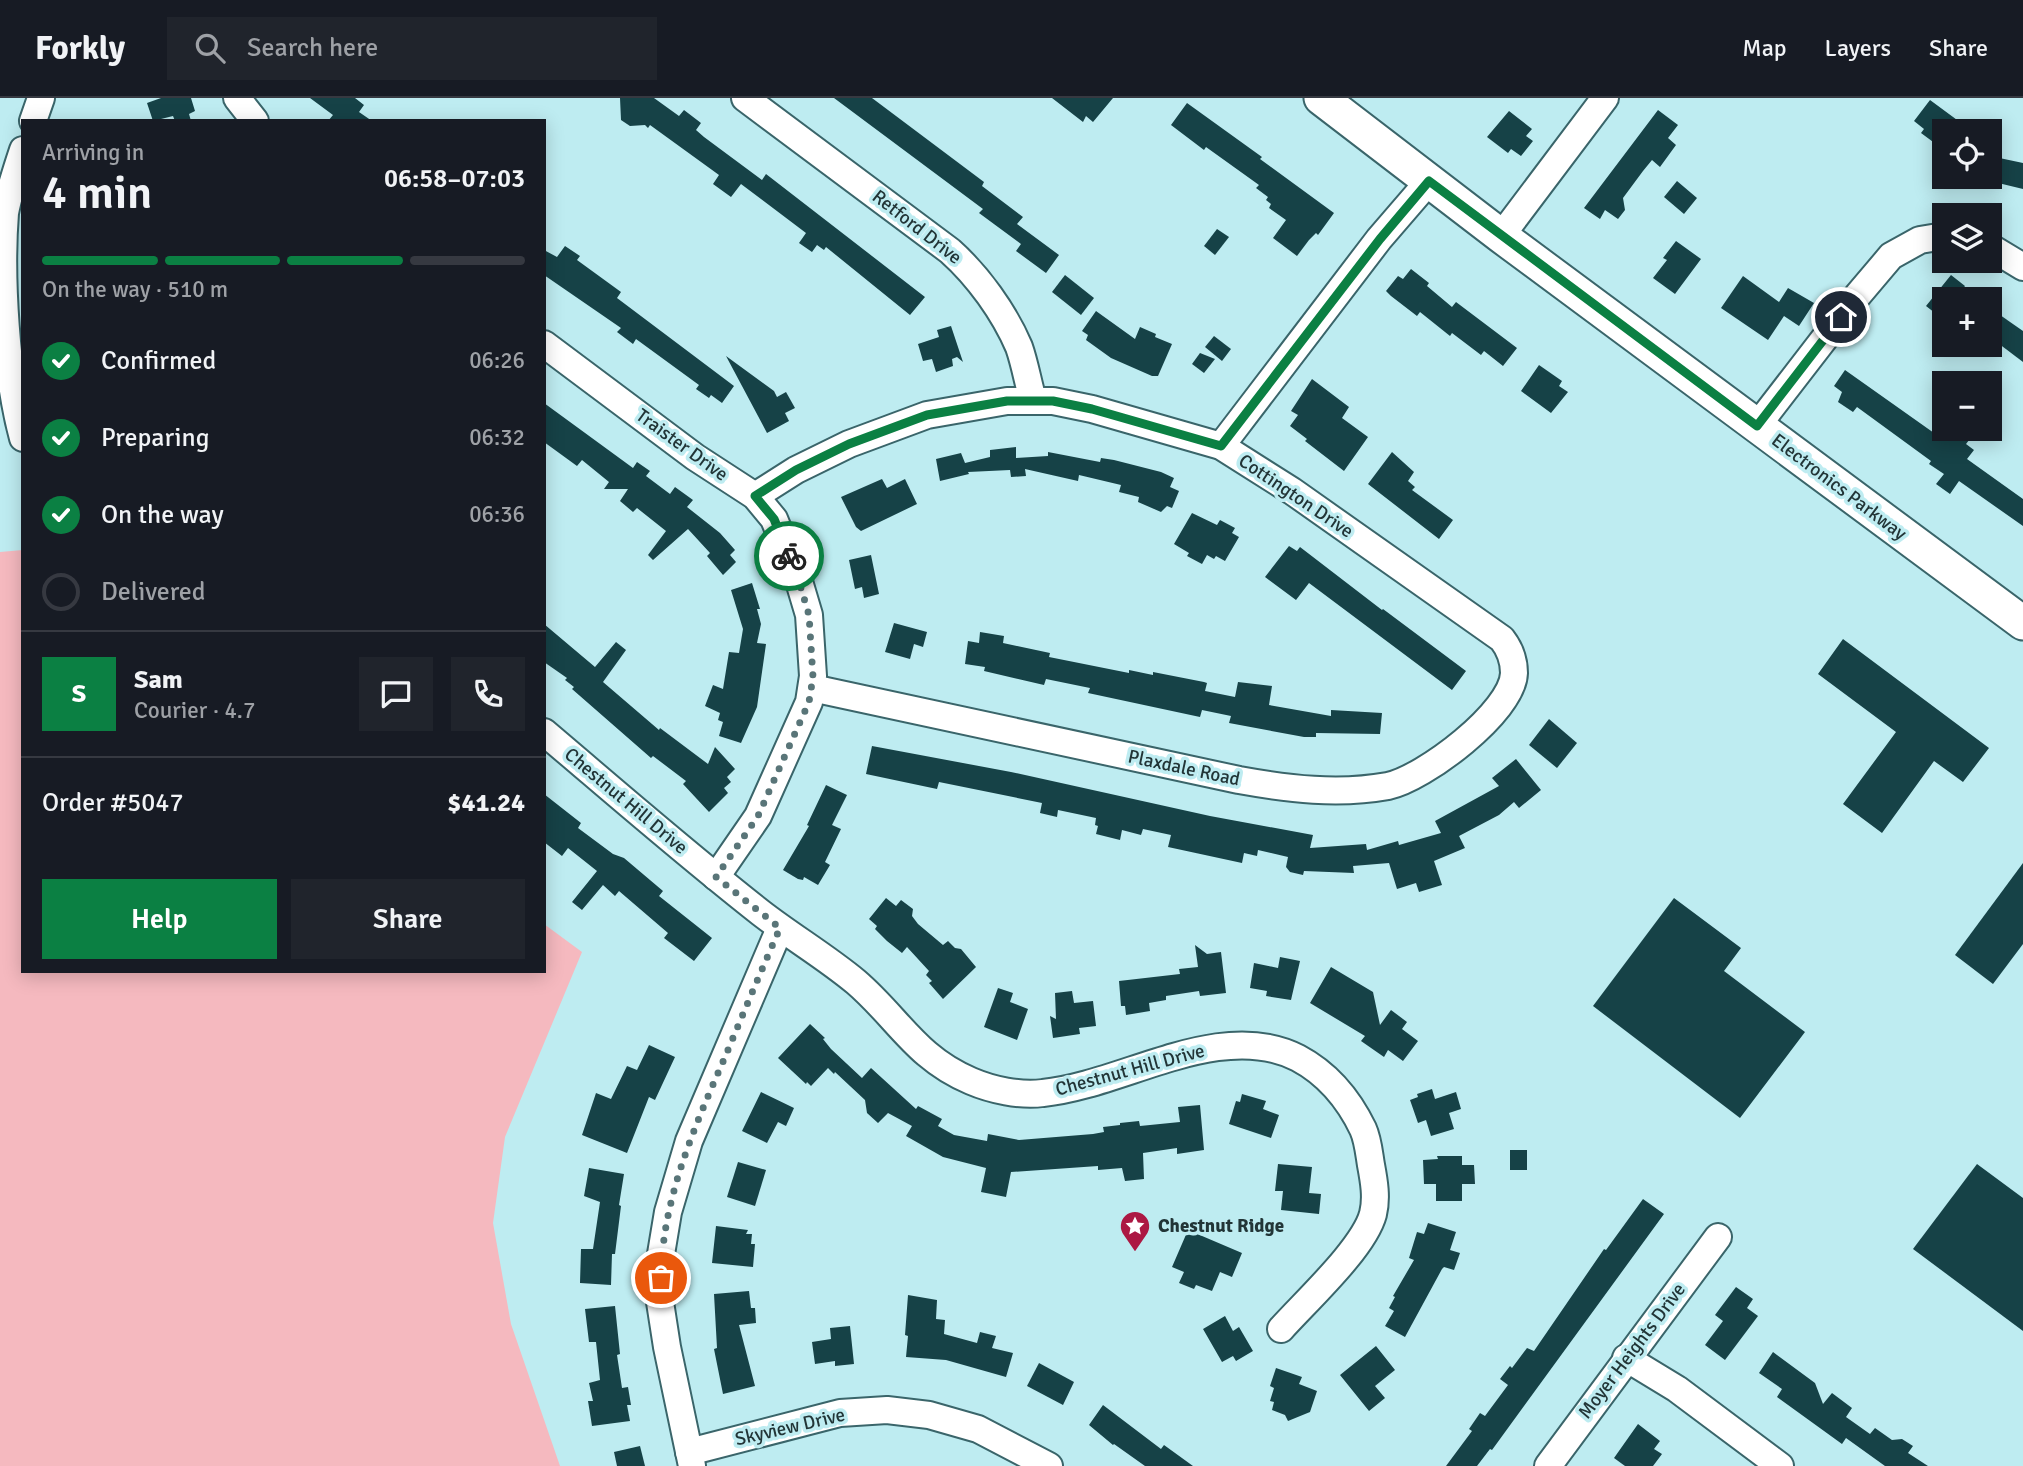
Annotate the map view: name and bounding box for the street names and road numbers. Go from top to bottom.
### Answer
street label: Retford Drive [867,185,967,269]
street label: Traister Drive [631,404,733,486]
street label: Electronics Parkway [1767,428,1911,546]
street label: Cottington Drive [1234,449,1358,543]
street label: Chestnut Hill Drive [560,742,692,860]
street label: Plaxdale Road [1126,744,1242,792]
street label: Chestnut Hill Drive [1053,1039,1207,1101]
street label: Moyer Heights Drive [1573,1278,1691,1424]
street label: Skyview Drive [733,1403,847,1451]

